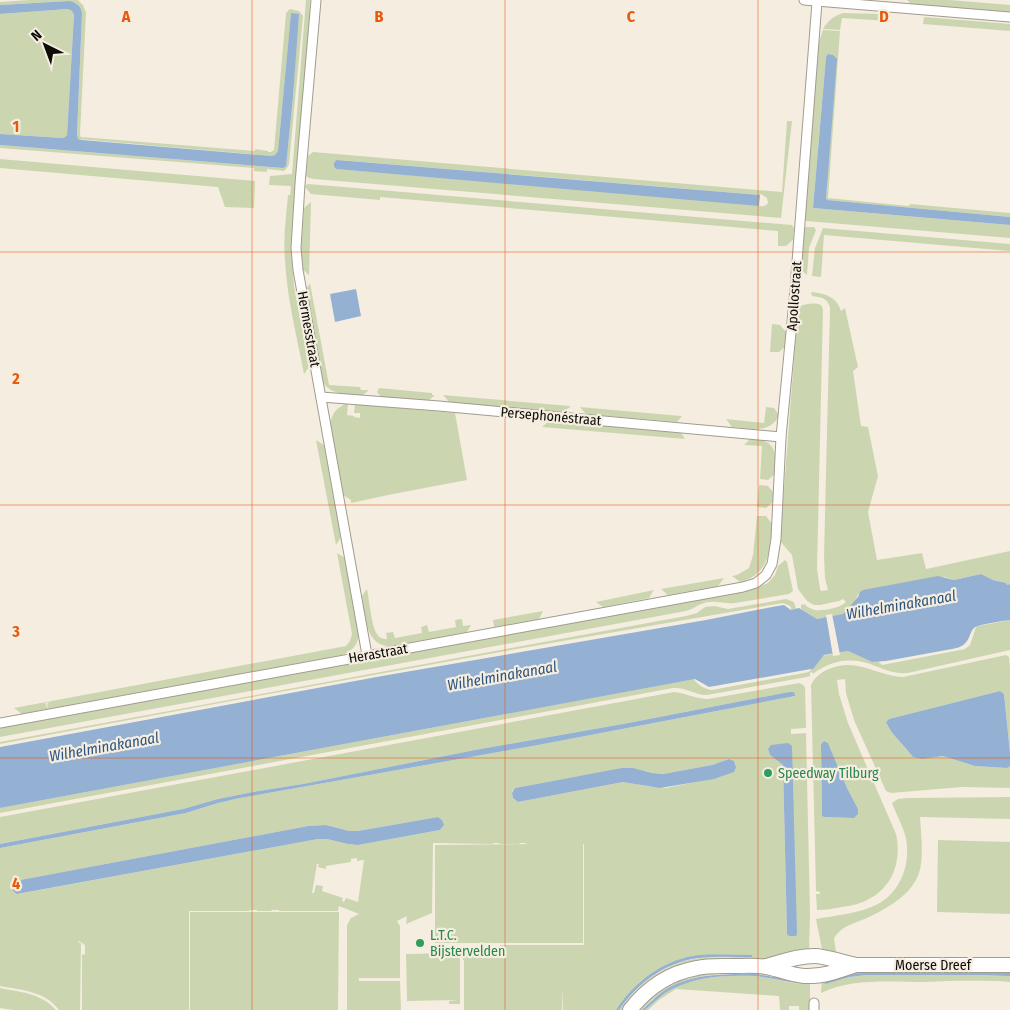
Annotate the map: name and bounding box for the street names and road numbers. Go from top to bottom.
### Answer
street label: Apollostraat [784,260,805,332]
street label: Hermesstraat [293,290,324,369]
street label: Persephonéstraat [500,404,602,429]
street label: Herastraat [347,640,409,667]
street label: Moerse Dreef [895,957,973,974]

